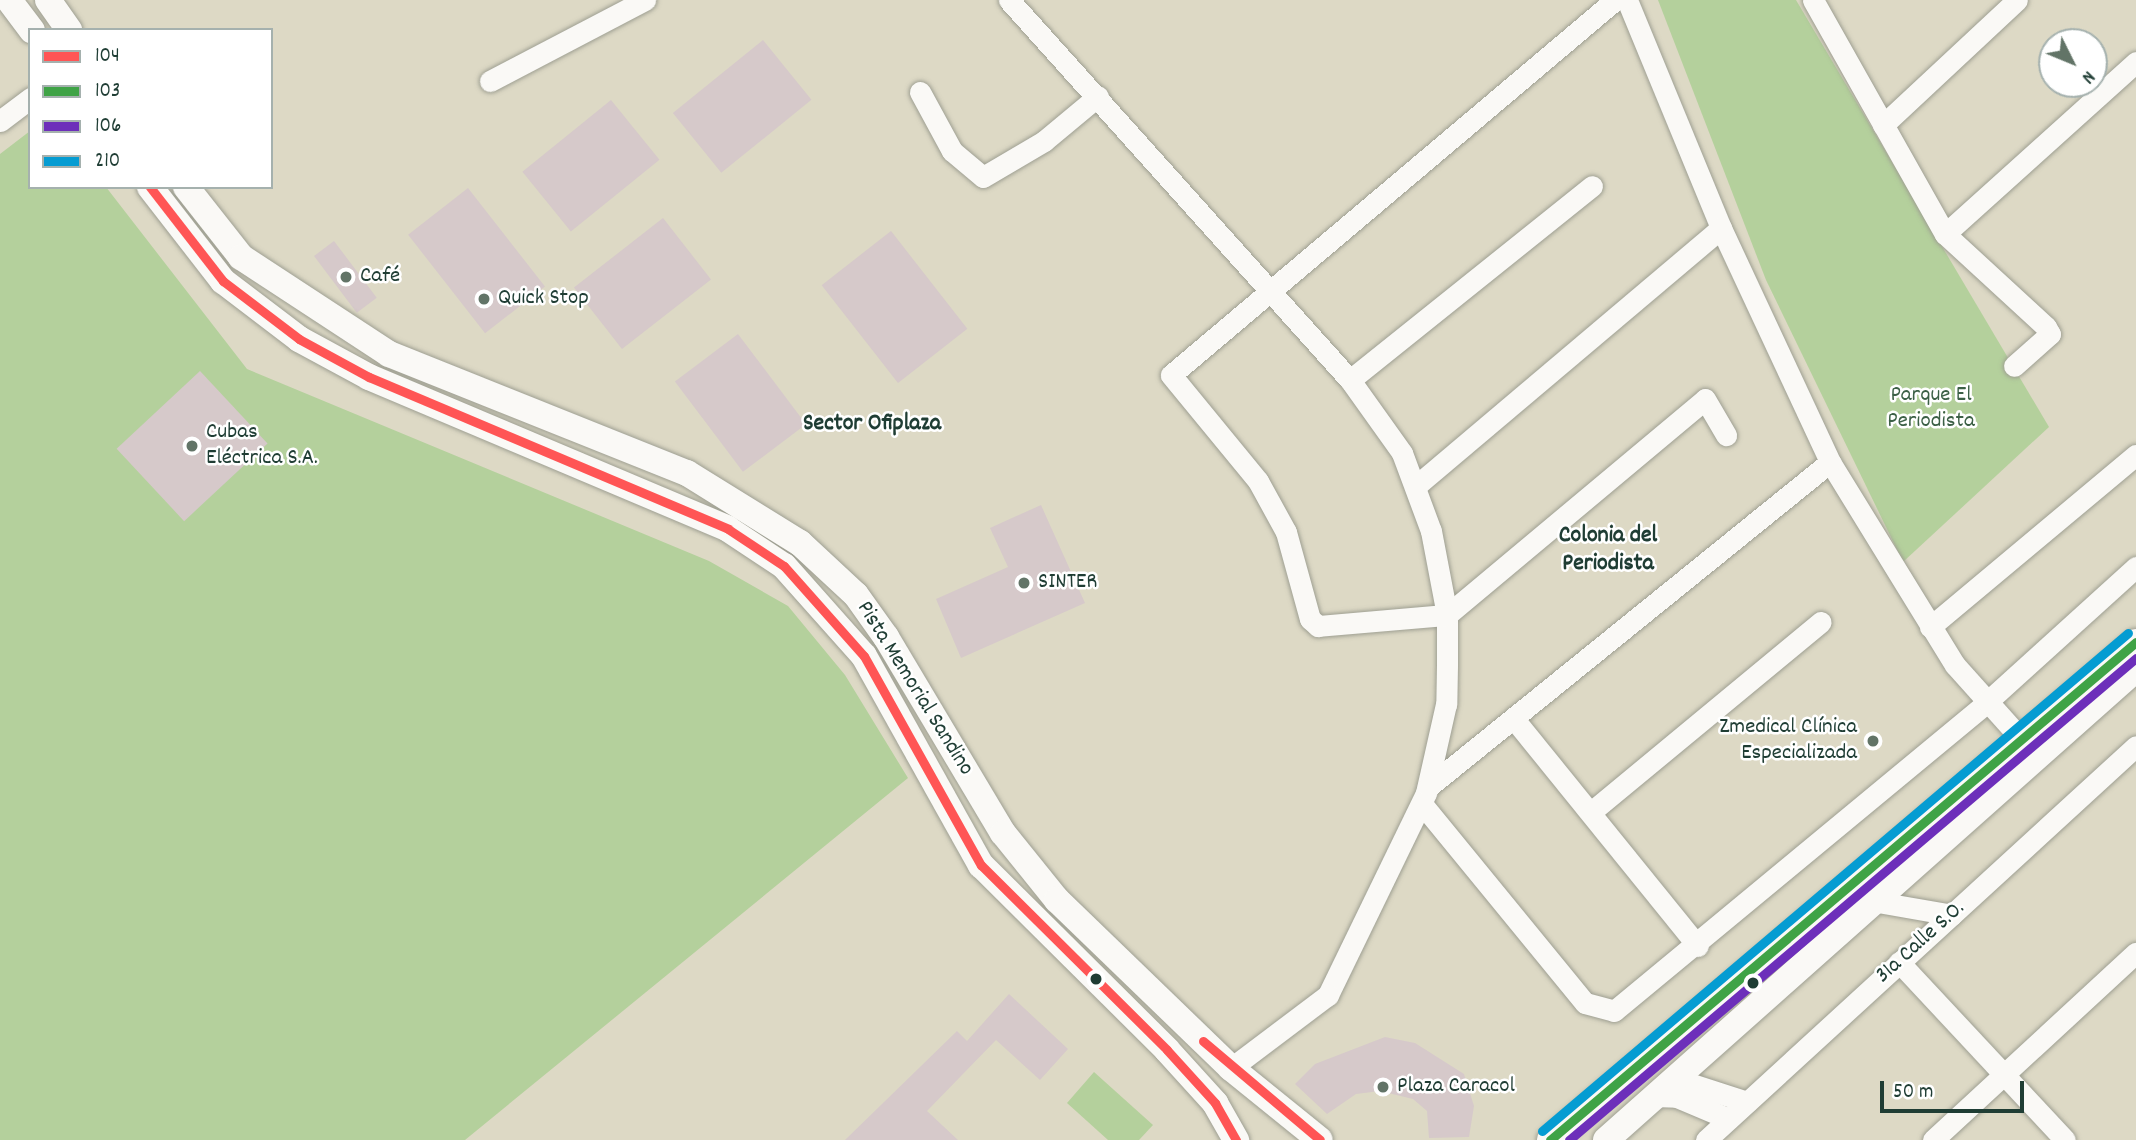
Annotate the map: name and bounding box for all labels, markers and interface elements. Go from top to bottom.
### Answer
legend [28,28,273,189]
north arrow [2038,28,2108,98]
text: 104 [95,42,120,72]
text: N [2074,64,2100,89]
text: 103 [95,77,120,107]
text: 106 [95,112,121,142]
text: 210 [95,147,120,177]
place label: Café [360,263,400,291]
marker: Café [338,269,354,285]
place label: Quick Stop [498,285,589,313]
marker: Quick Stop [476,291,492,307]
park label: Parque El Periodista [1887,382,1975,436]
district label: Sector Ofiplaza [803,411,941,439]
place label: Cubas Eléctrica S.A. [206,419,318,473]
marker: Cubas Eléctrica S.A. [184,438,200,454]
district label: Colonia del Periodista [1559,523,1657,579]
place label: SINTER [1038,569,1097,597]
marker: SINTER [1016,575,1032,591]
street label: Pista Memorial Sandino [849,597,979,781]
place label: Zmedical Clínica Especializada [1719,714,1857,768]
marker: Zmedical Clínica Especializada [1863,731,1883,751]
street label: 31a Calle S.O. [1871,896,1971,990]
unlabelled marker [1089,972,1103,986]
unlabelled marker [1746,976,1760,990]
scale bar [1884,1066,2028,1110]
place label: Plaza Caracol [1397,1073,1515,1101]
text: 50 m [1893,1078,1933,1108]
marker: Plaza Caracol [1375,1079,1391,1095]

